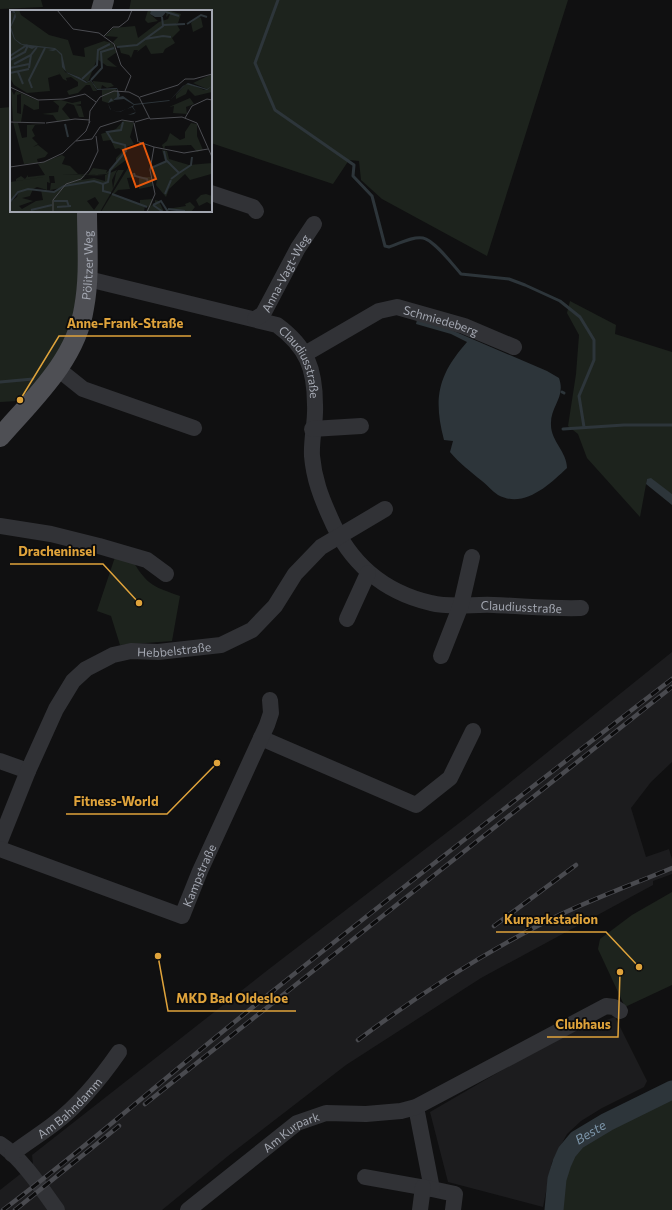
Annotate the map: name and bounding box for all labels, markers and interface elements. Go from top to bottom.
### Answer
inset map [10,10,212,212]
street label: Pölitzer Weg [78,230,95,301]
street label: Anna-Vagt-Weg [258,231,313,315]
street label: Schmiedeberg [402,302,481,339]
callout: Anne-Frank-Straße [59,311,191,336]
text: Anne-Frank-Straße [67,315,183,331]
street label: Claudiusstraße [276,323,322,399]
callout: Dracheninsel [10,539,103,564]
text: Dracheninsel [18,543,96,559]
street label: Claudiusstraße [481,598,562,615]
street label: Hebbelstraße [137,639,212,659]
callout: Fitness-World [66,789,167,814]
text: Fitness-World [73,793,159,809]
street label: Kampstraße [179,842,218,909]
callout: Kurparkstadion [496,907,606,932]
text: Kurparkstadion [504,911,598,927]
callout: MKD Bad Oldesloe [168,986,296,1011]
text: MKD Bad Oldesloe [176,990,288,1006]
callout: Clubhaus [547,1012,618,1037]
text: Clubhaus [555,1016,611,1032]
street label: Am Bahndamm [34,1074,105,1141]
street label: Am Kurpark [260,1109,322,1155]
water label: Beste [572,1117,609,1148]

